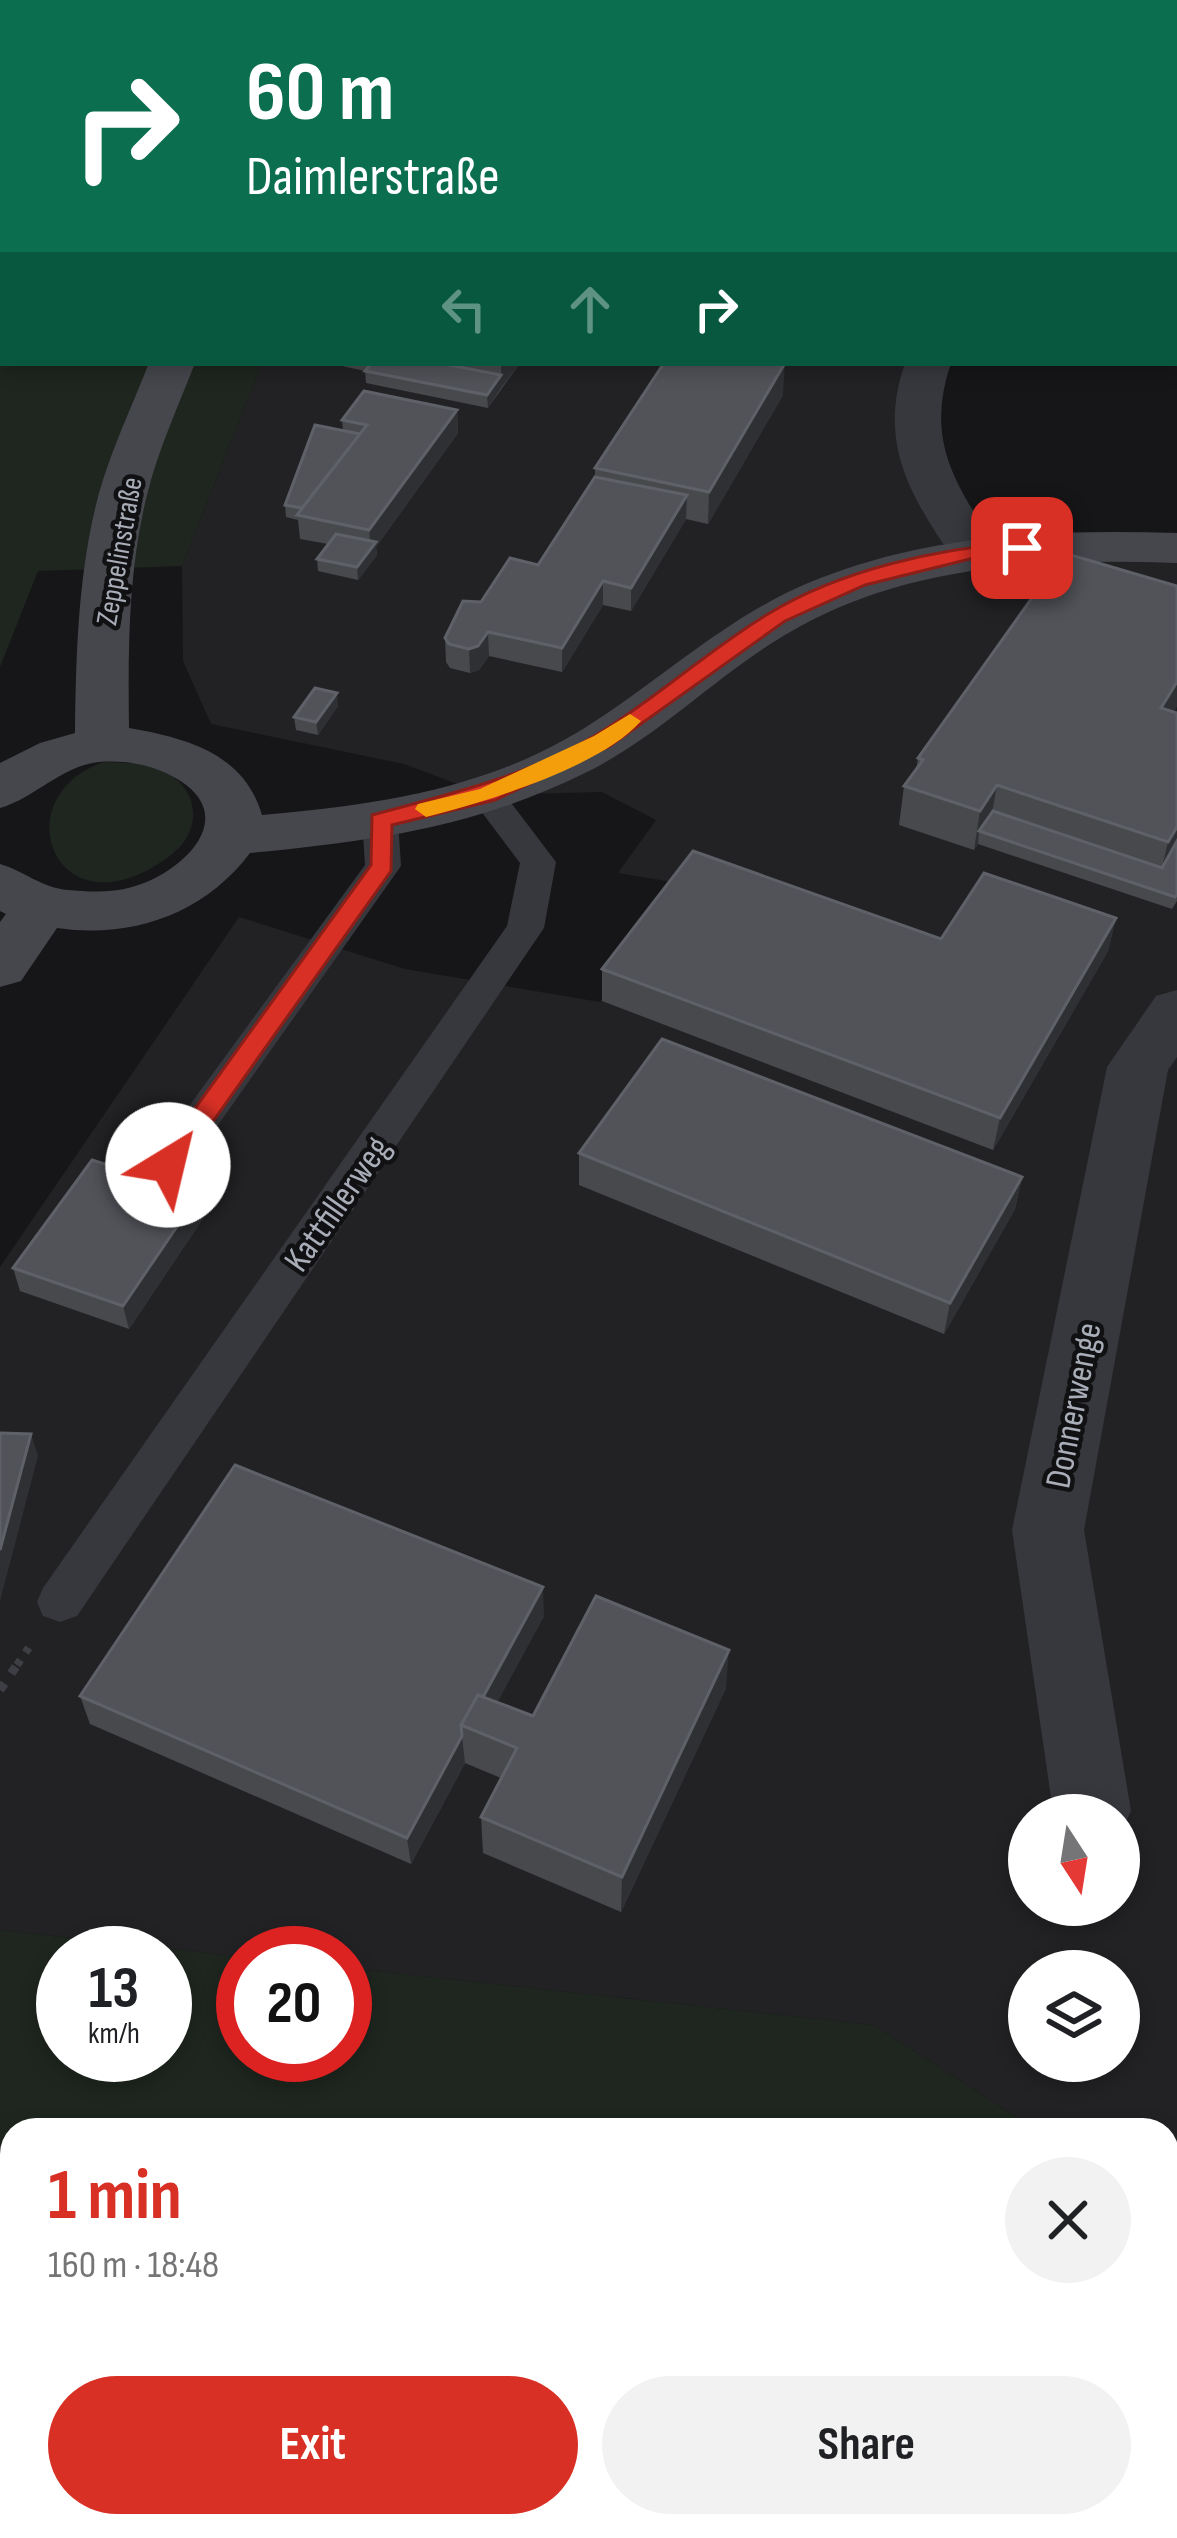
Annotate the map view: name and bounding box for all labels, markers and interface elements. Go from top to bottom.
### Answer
text: 60 m [246,43,394,144]
icon: right [48,48,204,204]
text: Daimlerstraße [246,145,500,210]
icon: left [431,276,497,342]
icon: ahead [557,276,623,342]
icon: right [683,276,749,342]
street label: Zeppelinstraße [89,474,151,628]
pin [971,497,1073,599]
icon: arrive [989,515,1055,581]
position arrow [105,1102,231,1228]
street label: Kattfillerweg [276,1129,400,1280]
street label: Donnerwenge [1037,1319,1112,1492]
north arrow [1008,1794,1140,1926]
map controls [1008,1794,1140,2082]
speed limit sign: 20 [216,1926,372,2082]
button: layers [1008,1950,1140,2082]
text: 13 [89,1953,139,2025]
text: km/h [88,2016,140,2052]
text: 1 min [48,2153,182,2240]
button: close [1005,2157,1131,2283]
text: 160 m · 18:48 [48,2242,219,2289]
button: Exit [48,2376,578,2514]
button: Share [602,2376,1131,2514]

